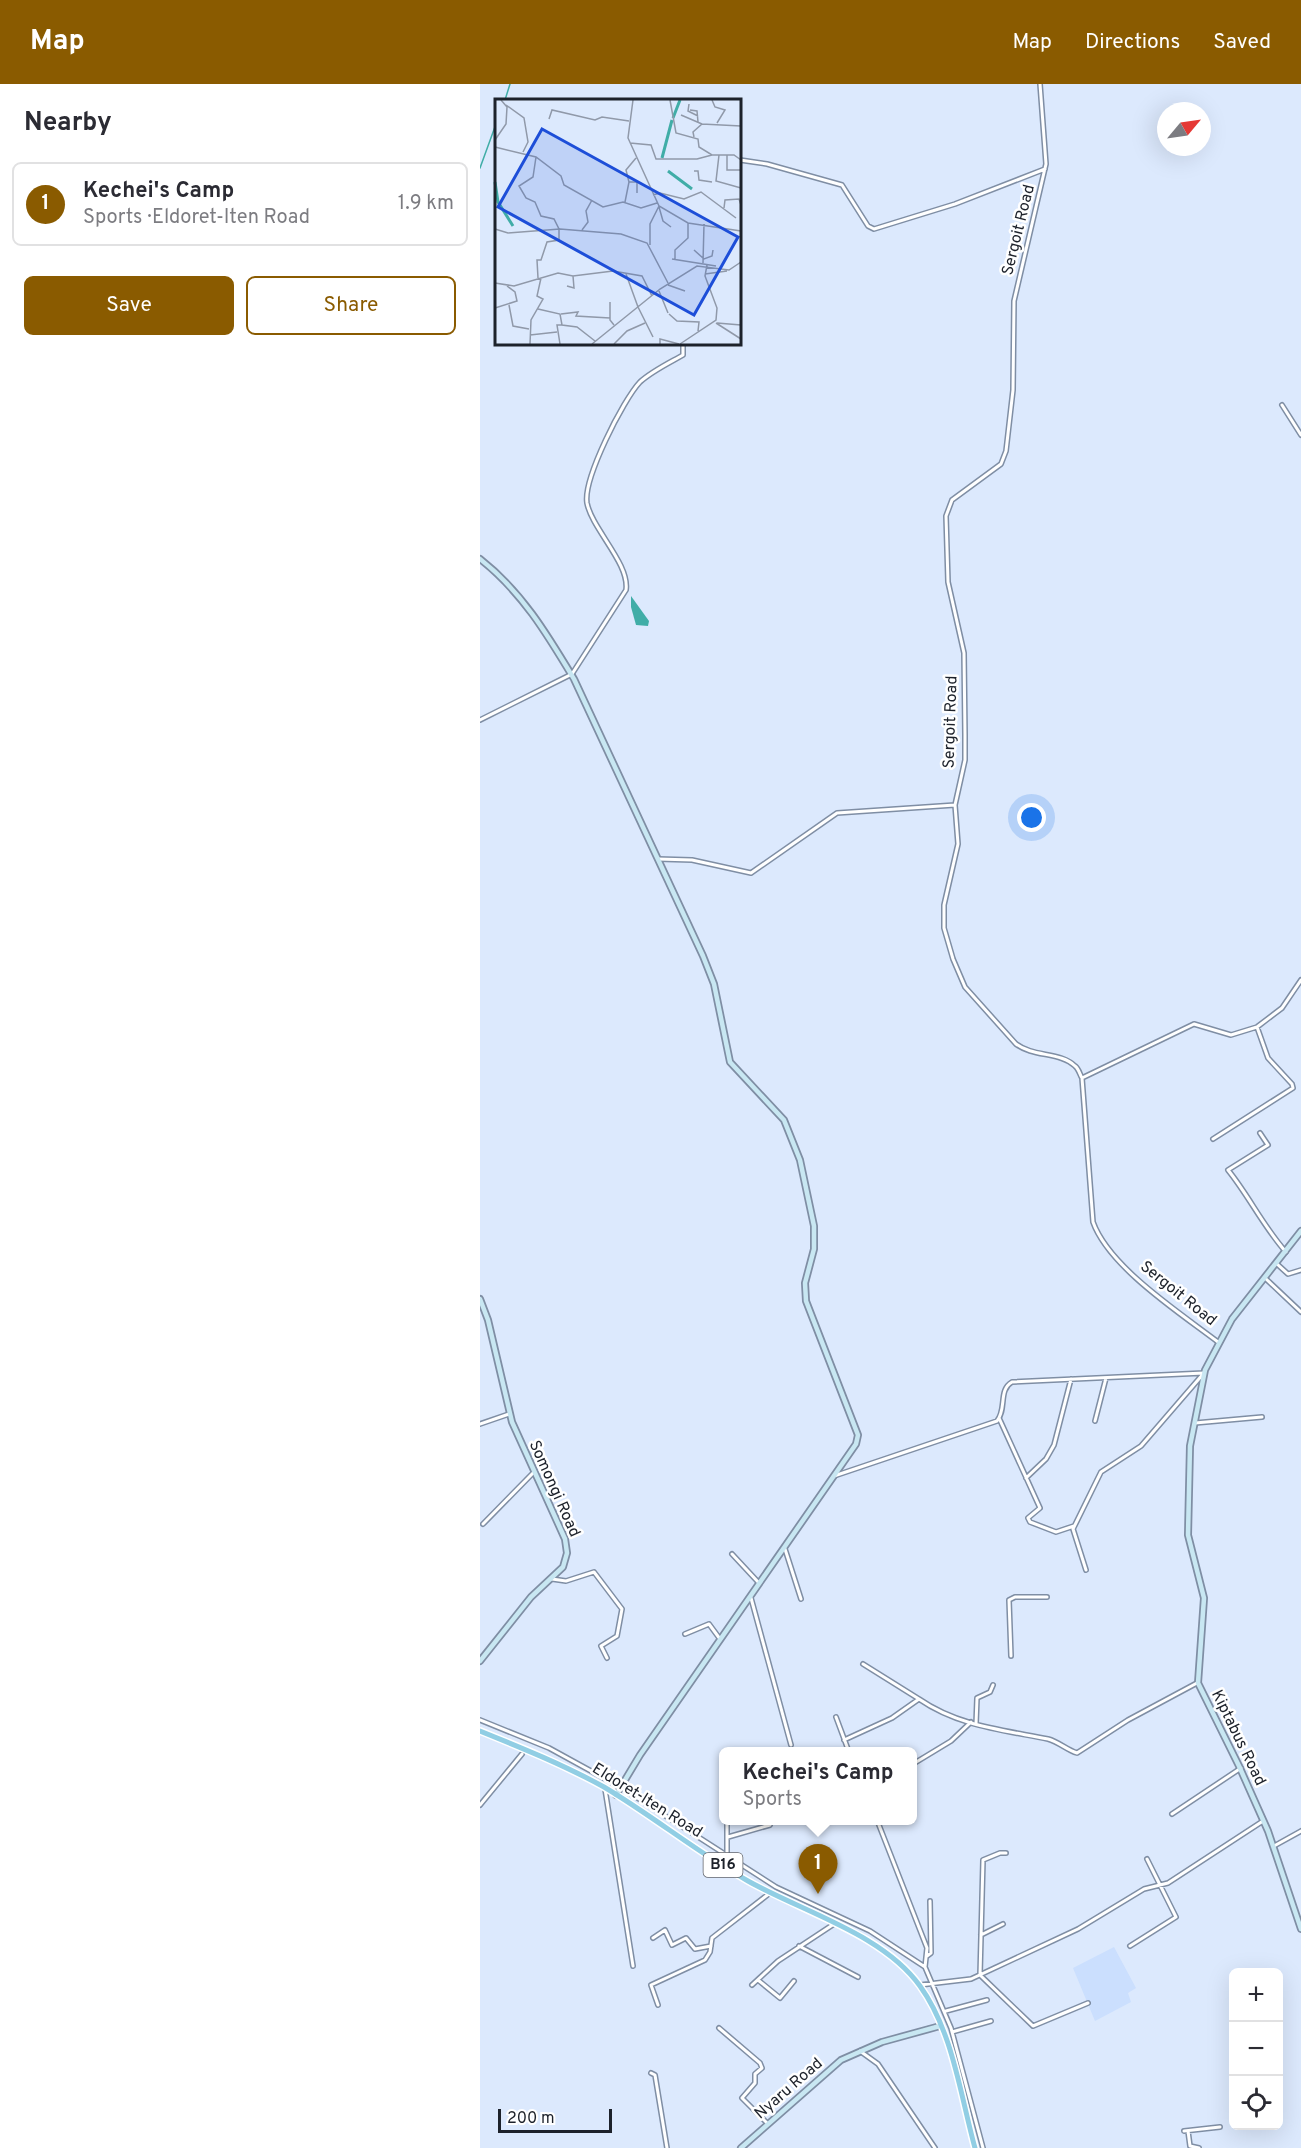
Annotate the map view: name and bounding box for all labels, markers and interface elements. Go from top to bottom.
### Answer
text: Map [30,24,85,60]
text: Map [1012,29,1052,56]
text: Directions [1085,29,1180,56]
text: Saved [1213,29,1271,56]
inset map [495,99,741,345]
north arrow [1157,102,1211,156]
text: Nearby [24,107,112,140]
text: Kechei's Camp [83,178,234,205]
street label: Sergoit Road [998,183,1040,277]
text: 1 [42,191,50,217]
text: 1.9 km [398,191,454,217]
text: Sports · Eldoret-Iten Road [83,205,310,231]
button: Save [24,276,234,335]
button: Share [246,276,456,335]
street label: Sergoit Road [939,675,963,769]
your location [1017,803,1046,832]
street label: Sergoit Road [1136,1257,1220,1331]
street label: Somongi Road [524,1437,584,1541]
street label: Kiptabus Road [1206,1687,1270,1789]
popup [719,1747,917,1825]
street label: Eldoret-Iten Road [588,1759,706,1843]
text: Kechei's Camp [742,1760,894,1787]
text: Sports [742,1787,802,1813]
pin: 1 [798,1844,838,1894]
road number: B16 [704,1853,742,1877]
map controls [1229,1968,1283,2130]
button: + [1229,1968,1283,2022]
button: − [1229,2022,1283,2076]
street label: Nyaru Road [751,2054,827,2124]
button: locate [1229,2076,1283,2130]
scale bar [498,2106,612,2134]
text: 200 m [507,2109,555,2129]

